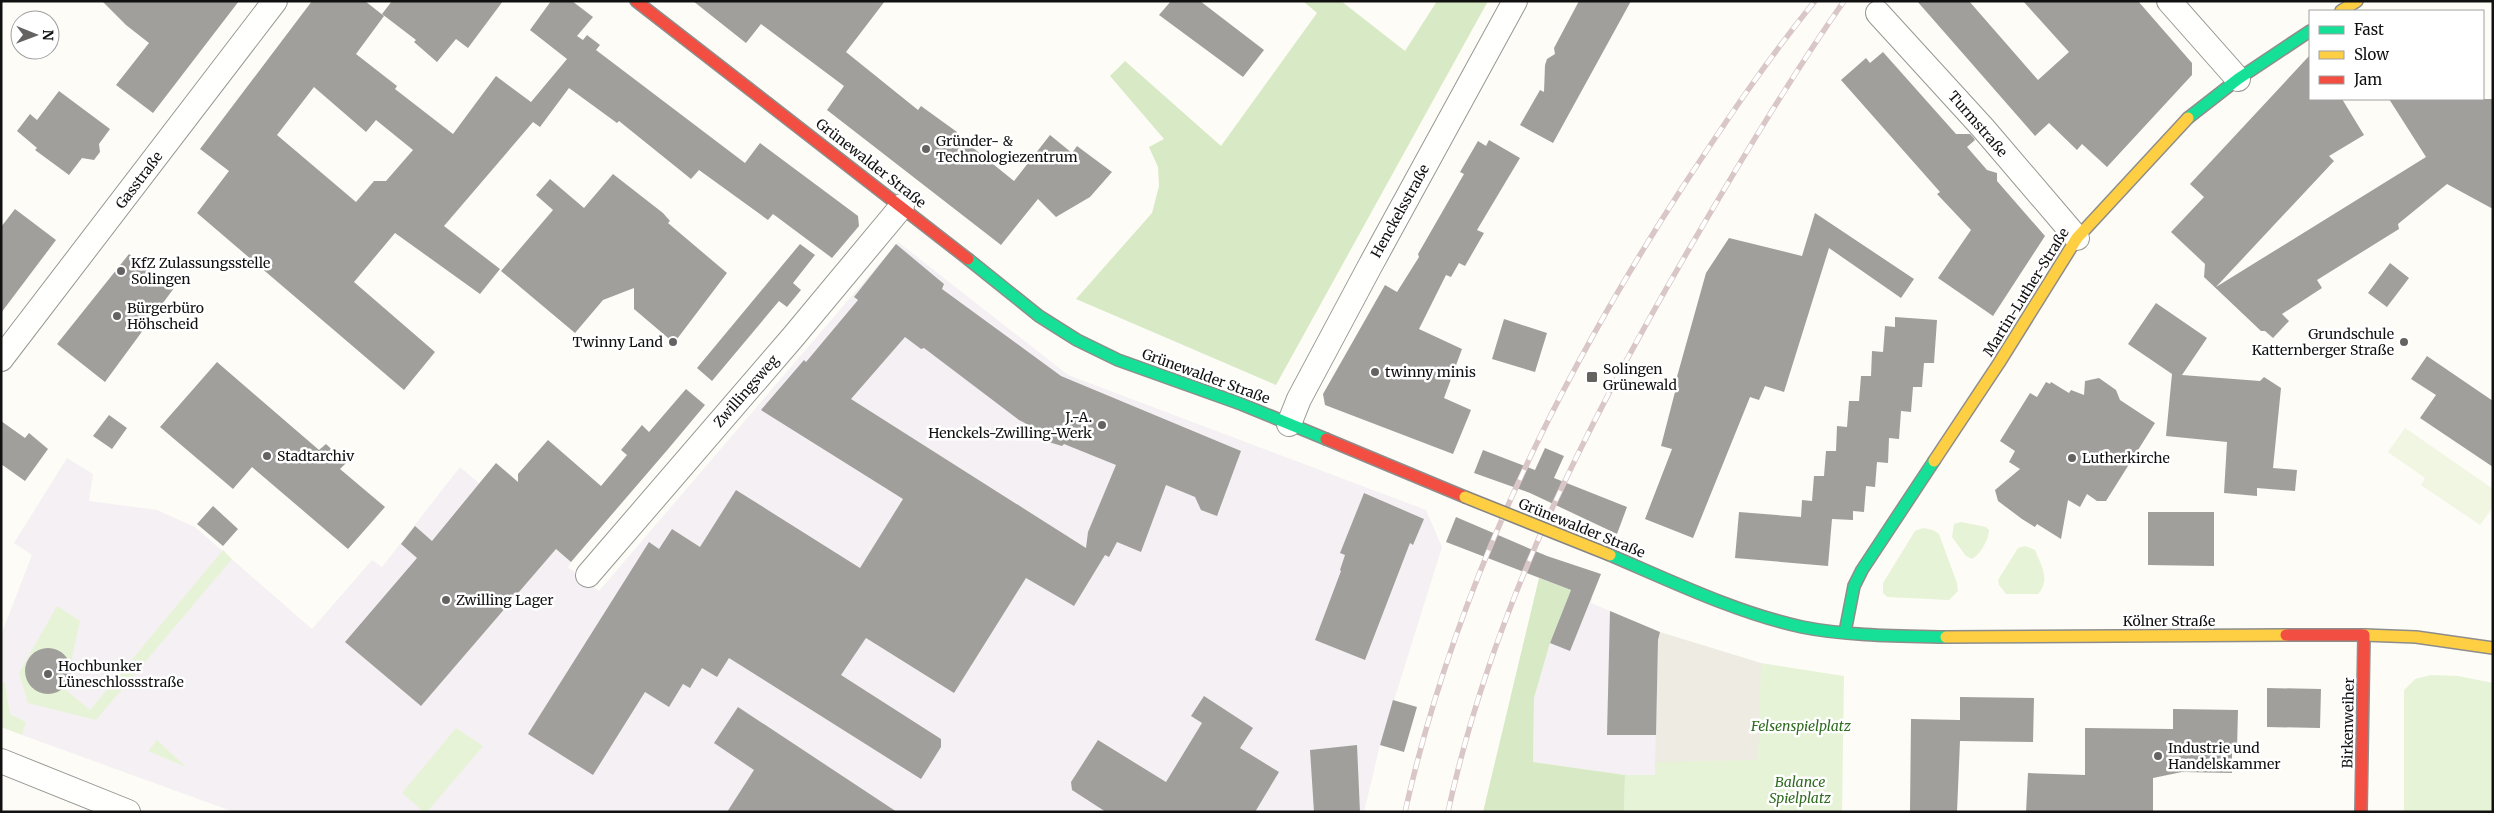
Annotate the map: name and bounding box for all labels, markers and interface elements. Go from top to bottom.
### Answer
north arrow [10,10,60,60]
legend [2309,10,2484,100]
text: Fast [2354,20,2384,39]
text: N [39,30,57,41]
text: Slow [2354,45,2389,64]
text: Jam [2353,70,2382,89]
street label: Turmstraße [1945,87,2011,161]
street label: Grünewalder Straße [812,114,930,212]
place label: Gründer- & Technologiezentrum [936,132,1078,166]
marker: Gründer- & Technologiezentrum [920,143,932,155]
street label: Gasstraße [112,148,166,212]
street label: Henckelsstraße [1367,161,1433,261]
street label: Martin-Luther-Straße [1979,224,2073,360]
place label: KfZ Zulassungsstelle Solingen [131,254,270,288]
marker: KfZ Zulassungsstelle Solingen [115,265,127,277]
place label: Bürgerbüro Höhscheid [127,299,204,333]
marker: Bürgerbüro Höhscheid [111,310,123,322]
place label: Grundschule Katternberger Straße [2252,325,2394,359]
place label: Twinny Land [572,333,664,351]
marker: Twinny Land [667,336,679,348]
marker: Grundschule Katternberger Straße [2398,336,2410,348]
street label: Grünewalder Straße [1140,344,1272,408]
street label: Zwillingsweg [710,351,783,431]
place label: Solingen Grünewald [1603,360,1677,394]
place label: twinny minis [1385,363,1476,381]
marker: twinny minis [1369,366,1381,378]
marker: Solingen Grünewald [1585,370,1599,384]
place label: J.-A. Henckels-Zwilling-Werk [928,408,1092,442]
marker: J.-A. Henckels-Zwilling-Werk [1096,419,1108,431]
place label: Stadtarchiv [277,447,355,465]
place label: Lutherkirche [2082,449,2170,467]
marker: Stadtarchiv [261,450,273,462]
marker: Lutherkirche [2066,452,2078,464]
street label: Grünewalder Straße [1516,494,1648,562]
place label: Zwilling Lager [456,591,554,609]
marker: Zwilling Lager [440,594,452,606]
street label: Kölner Straße [2123,612,2215,630]
place label: Hochbunker Lüneschlossstraße [58,657,184,691]
marker: Hochbunker Lüneschlossstraße [42,668,54,680]
street label: Birkenweiher [2338,677,2358,769]
park label: Felsenspielplatz [1750,717,1852,735]
place label: Industrie und Handelskammer [2168,739,2280,773]
marker: Industrie und Handelskammer [2152,750,2164,762]
park label: Balance Spielplatz [1769,773,1832,807]

